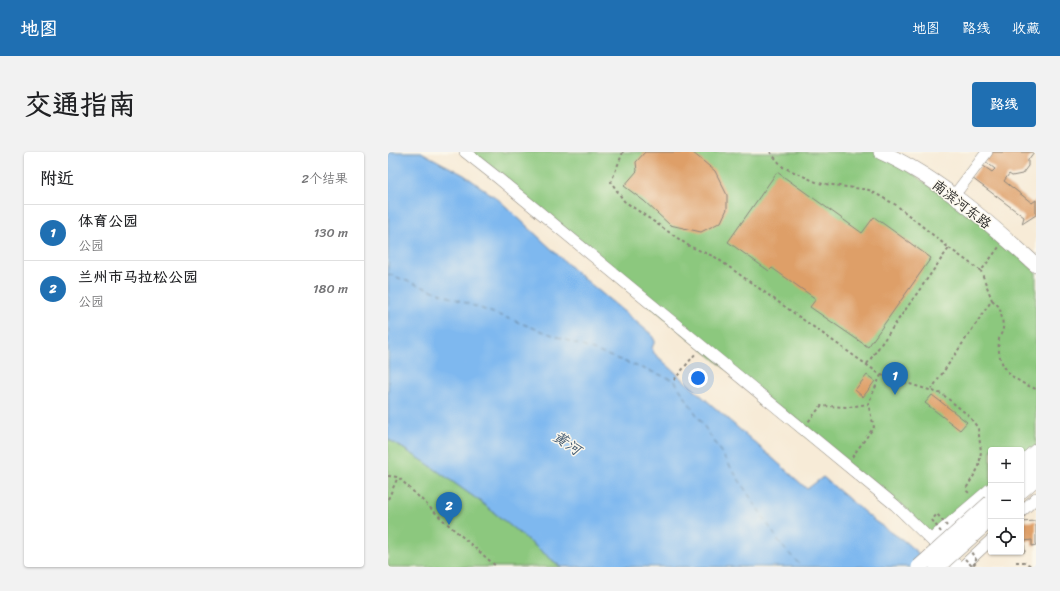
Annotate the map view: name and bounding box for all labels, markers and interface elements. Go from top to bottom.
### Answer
text: 地图 [20,12,58,45]
text: 地图 [912,16,940,41]
text: 路线 [962,16,990,41]
text: 收藏 [1012,16,1040,41]
text: 交通指南 [24,80,136,129]
button: 路线 [972,82,1036,127]
text: 附近 [40,163,74,193]
text: 2个结果 [301,167,348,190]
street label: 南滨河东路 [926,173,997,236]
text: 体育公园 [78,208,138,234]
text: 1 [50,221,56,244]
text: 130 m [314,221,348,244]
text: 公园 [78,234,104,257]
text: 兰州市马拉松公园 [78,264,198,290]
text: 2 [49,277,57,300]
text: 180 m [313,277,348,300]
text: 公园 [78,290,104,313]
pin: 1 [882,362,908,395]
your location [688,368,708,388]
water label: 黄河 [547,424,589,464]
map controls [988,447,1024,555]
button: + [988,447,1024,483]
button: − [988,483,1024,519]
pin: 2 [436,492,462,525]
button: locate [988,519,1024,555]

